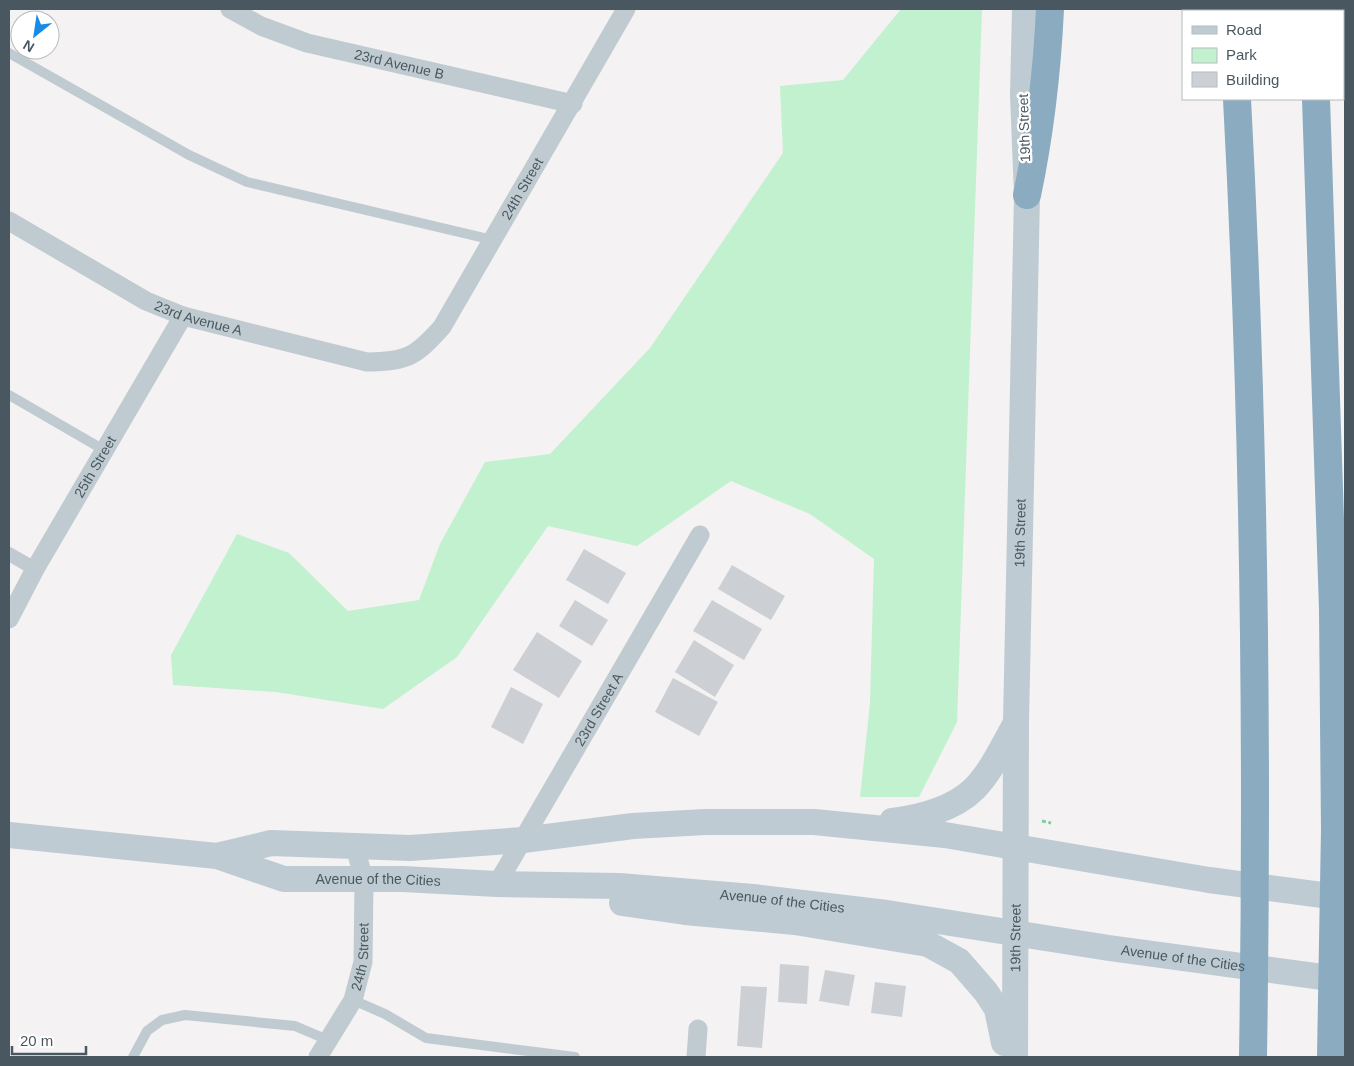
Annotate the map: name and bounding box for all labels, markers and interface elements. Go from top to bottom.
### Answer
north arrow [10,10,60,60]
legend [1182,10,1344,100]
text: Road [1226,21,1262,38]
text: N [20,37,37,56]
street label: 23rd Avenue B [353,46,446,82]
text: Park [1226,46,1257,63]
text: Building [1226,71,1279,88]
street label: 19th Street [1015,93,1033,163]
street label: 24th Street [498,155,546,222]
street label: 23rd Avenue A [152,297,245,339]
street label: 25th Street [71,433,119,500]
street label: 19th Street [1011,498,1029,567]
street label: 23rd Street A [571,669,626,749]
street label: Avenue of the Cities [316,871,441,889]
street label: Avenue of the Cities [719,886,845,916]
street label: 19th Street [1007,904,1023,972]
street label: 24th Street [348,923,371,993]
street label: Avenue of the Cities [1120,942,1246,974]
scale bar [12,1024,86,1056]
text: 20 m [20,1032,53,1049]

